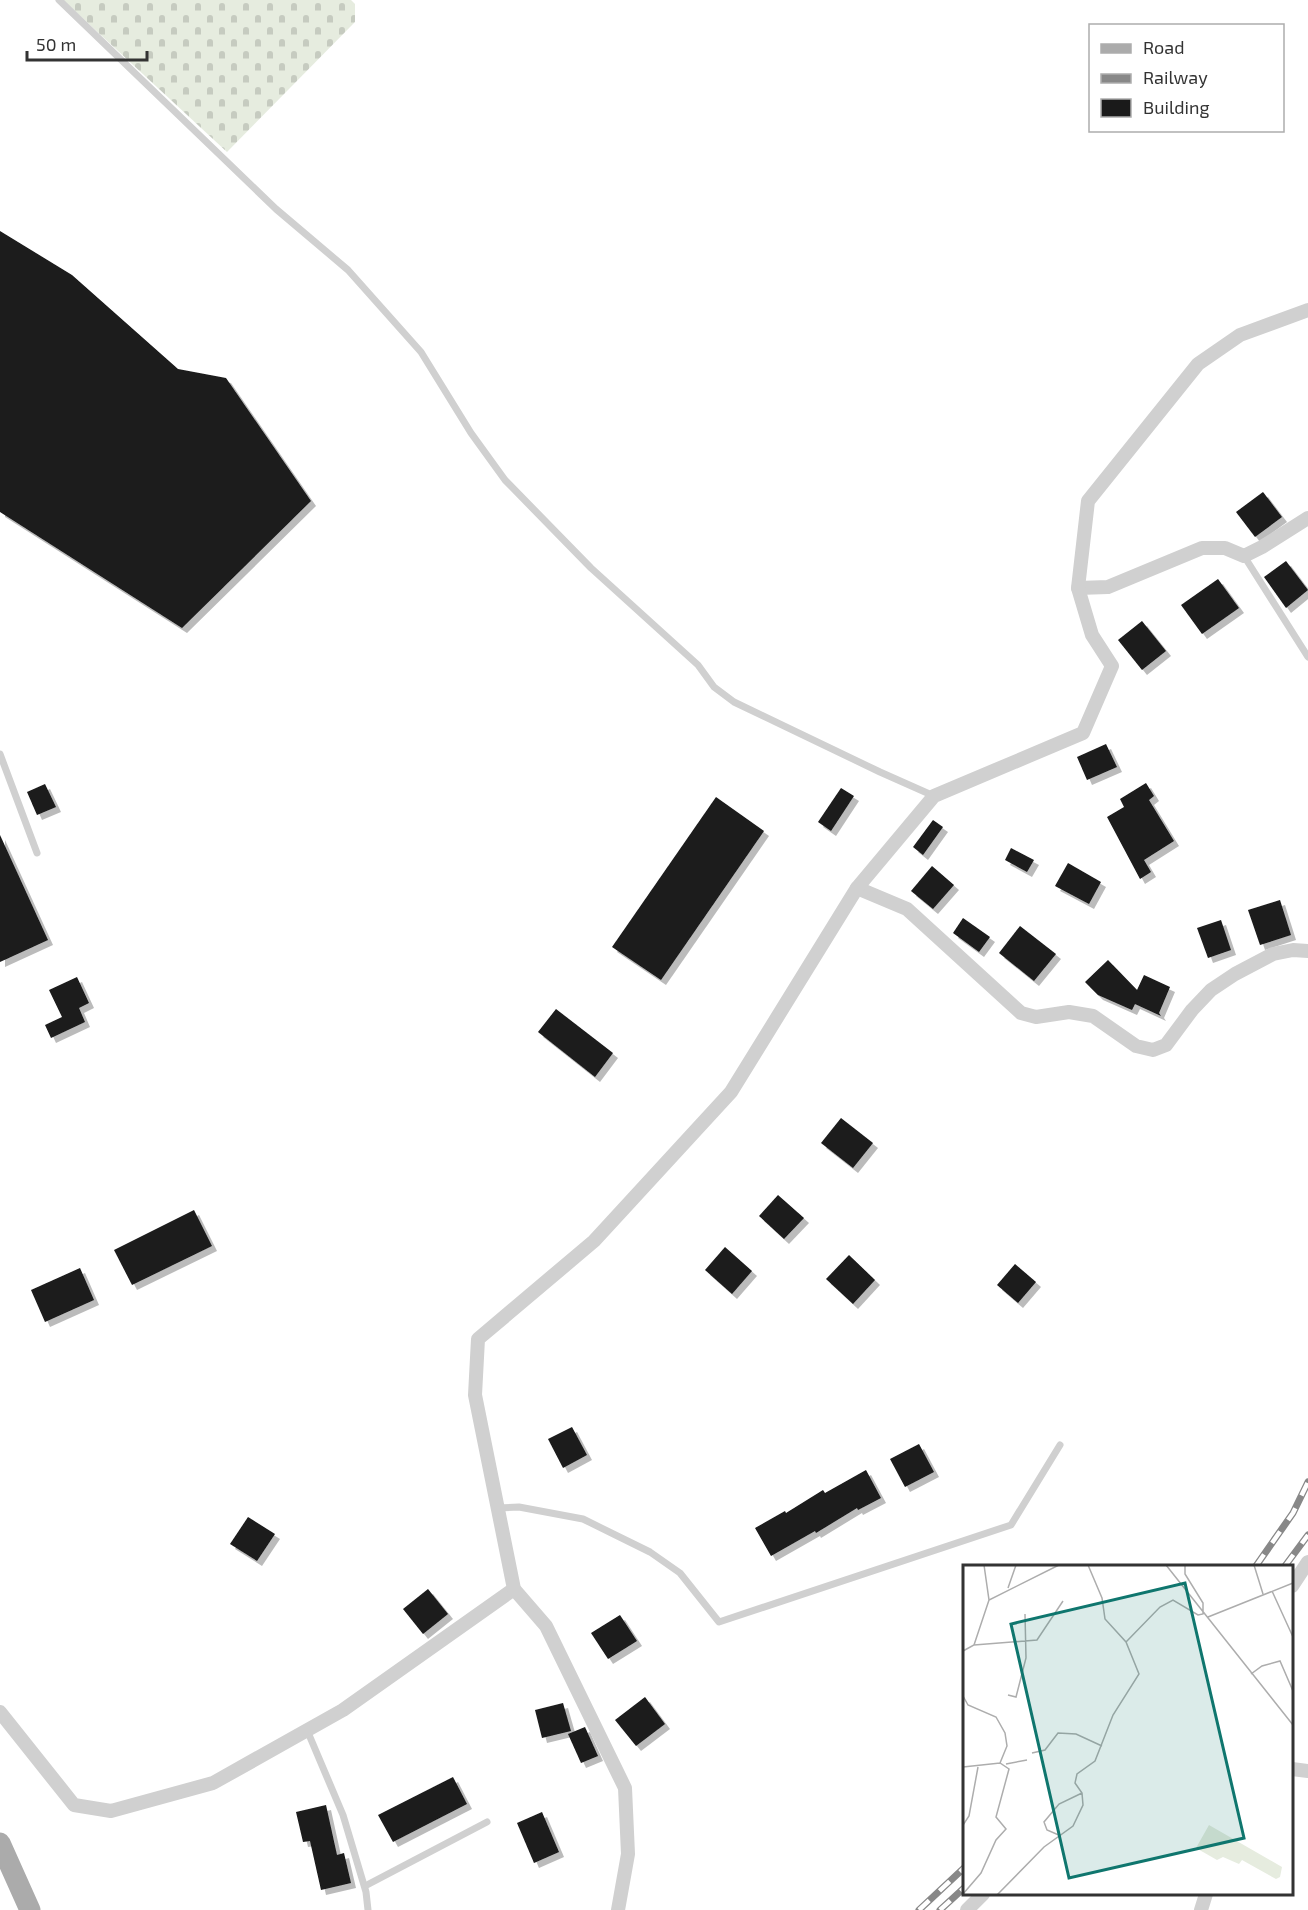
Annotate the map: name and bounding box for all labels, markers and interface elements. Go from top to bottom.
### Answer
scale bar [27,24,147,62]
legend [1089,24,1284,132]
text: 50 m [36,33,76,55]
text: Road [1143,36,1184,58]
text: Railway [1143,66,1208,88]
text: Building [1143,96,1210,118]
inset map [963,1565,1293,1895]

